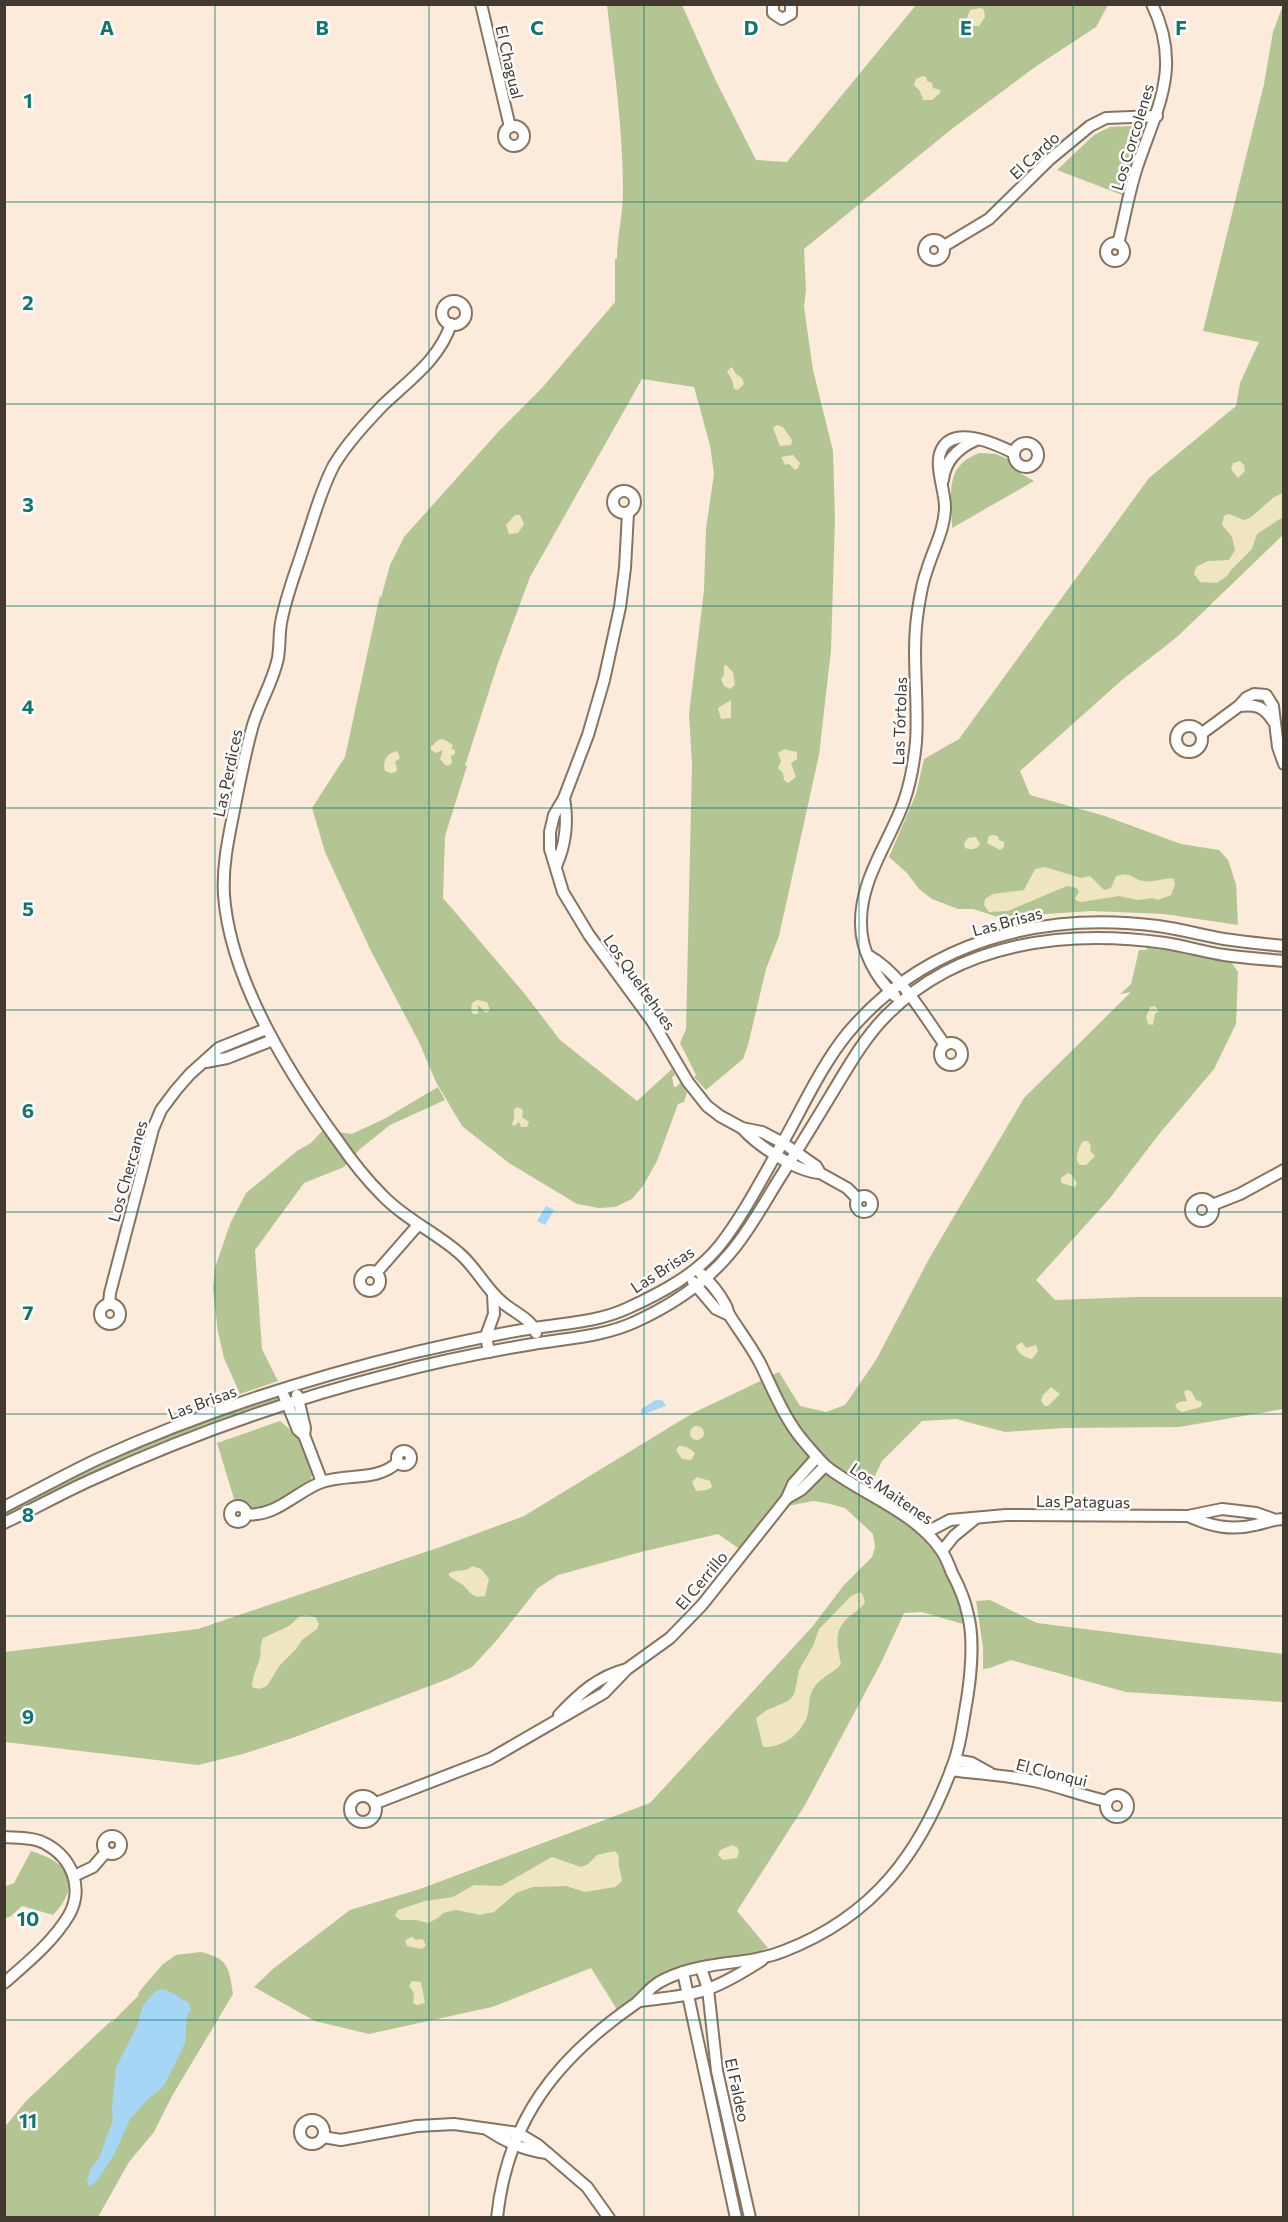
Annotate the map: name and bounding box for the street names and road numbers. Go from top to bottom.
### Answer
street label: El Chagual [492,23,528,101]
street label: Los Corcolenes [1107,81,1157,193]
street label: El Cardo [1005,127,1063,183]
street label: Las Tórtolas [888,676,910,766]
street label: Las Perdices [208,727,246,819]
street label: Las Brisas [970,903,1044,939]
street label: Los Queltehues [600,931,680,1033]
street label: Los Chercanes [103,1118,151,1224]
street label: Las Brisas [627,1242,697,1296]
street label: Las Brisas [165,1381,239,1423]
street label: Los Maitenes [847,1458,937,1528]
street label: Las Pataguas [1036,1491,1130,1511]
street label: El Cerrillo [671,1547,731,1613]
street label: El Clonqui [1014,1754,1090,1790]
street label: El Faldeo [722,2056,754,2124]

